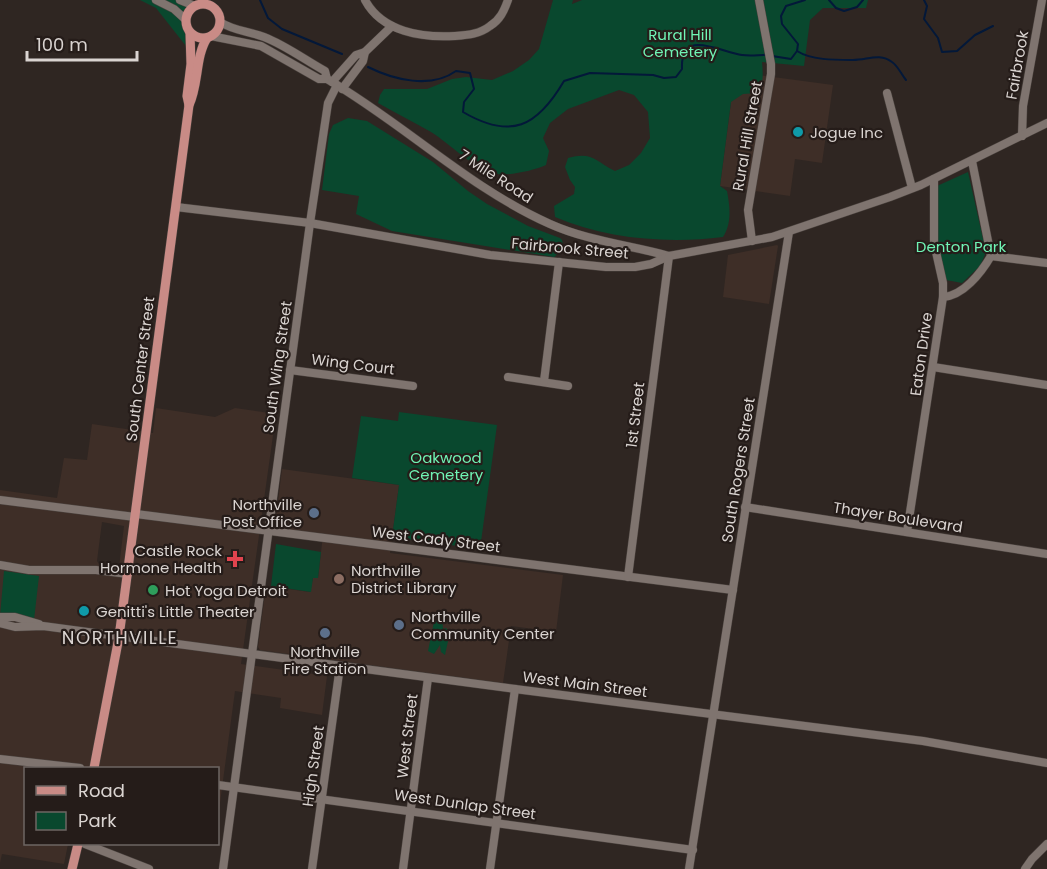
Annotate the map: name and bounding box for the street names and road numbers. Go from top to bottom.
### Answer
street label: Fairbrook [1001,29,1033,101]
street label: Rural Hill Street [727,79,767,193]
street label: 7 Mile Road [455,144,537,208]
street label: Fairbrook Street [511,232,629,264]
street label: South Center Street [121,295,159,443]
street label: South Wing Street [257,300,297,434]
street label: Eaton Drive [905,311,937,397]
street label: Wing Court [310,348,396,380]
street label: 1st Street [621,381,649,449]
street label: South Rogers Street [716,396,760,544]
street label: Thayer Boulevard [832,496,964,538]
street label: West Cady Street [370,521,502,557]
street label: West Main Street [521,666,649,702]
street label: West Street [391,692,423,780]
street label: High Street [297,724,329,808]
street label: West Dunlap Street [393,784,537,824]

